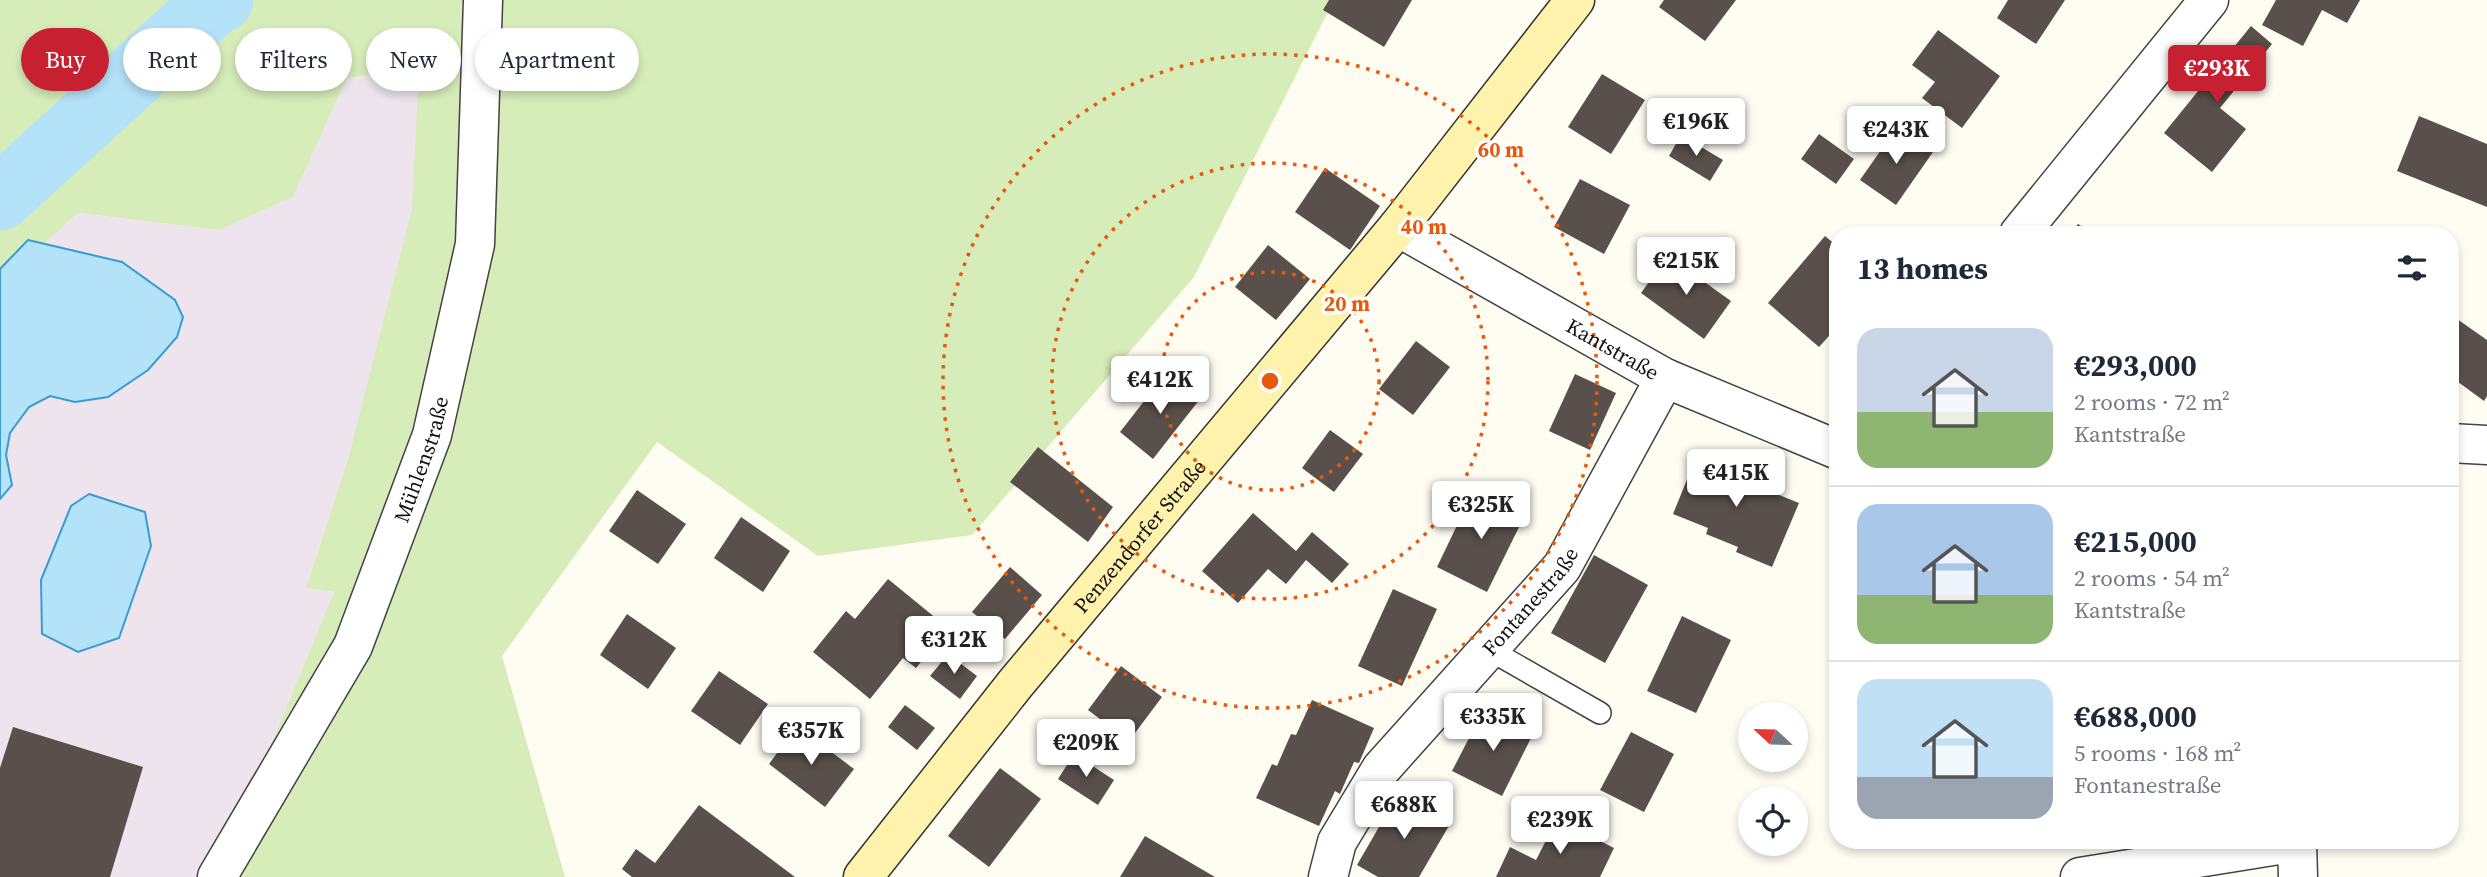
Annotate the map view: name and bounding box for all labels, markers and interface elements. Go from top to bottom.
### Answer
chip: Buy [21,28,109,91]
chip: Rent [123,28,221,91]
chip: Filters [235,28,352,91]
chip: New [366,28,461,91]
chip: Apartment [475,28,639,91]
pin: €293K [2168,46,2266,105]
text: €293K [2184,52,2250,84]
pin: €196K [1647,99,1745,158]
text: €196K [1663,105,1729,137]
pin: €243K [1847,106,1945,166]
text: €243K [1863,113,1929,145]
text: 60 m [1478,135,1524,164]
text: 40 m [1401,212,1447,241]
pin: €215K [1637,238,1735,297]
text: €215K [1653,244,1719,276]
text: 13 homes [1857,248,1988,289]
icon: filters [2393,249,2431,287]
text: 20 m [1324,289,1370,318]
street label: Kantstraße [1561,311,1665,386]
text: €293,000 [2074,345,2197,386]
pin: €412K [1111,356,1209,416]
icon: home [1913,356,1997,440]
text: €412K [1127,363,1193,395]
centre of rings [1258,369,1282,393]
text: 2 rooms · 72 m² [2074,386,2230,418]
street label: Mühlenstraße [386,393,455,526]
text: Kantstraße [2074,418,2186,450]
pin: €415K [1687,449,1785,509]
street label: Penzendorfer Straße [1066,453,1212,619]
text: €415K [1703,456,1769,488]
pin: €325K [1432,482,1530,541]
text: €325K [1448,488,1514,520]
text: €215,000 [2074,521,2197,562]
icon: home [1913,532,1997,616]
street label: Fontanestraße [1475,542,1585,662]
text: 2 rooms · 54 m² [2074,562,2230,594]
text: Kantstraße [2074,594,2186,626]
pin: €312K [905,616,1003,676]
text: €312K [921,623,987,655]
pin: €335K [1444,694,1542,753]
text: €688,000 [2074,696,2197,737]
text: €335K [1460,700,1526,732]
north arrow [1738,702,1808,772]
map controls [1738,702,1808,856]
icon: home [1913,707,1997,791]
pin: €357K [762,708,860,767]
text: €357K [778,714,844,746]
pin: €209K [1037,720,1135,779]
text: €209K [1053,726,1119,758]
text: 5 rooms · 168 m² [2074,737,2241,769]
text: Fontanestraße [2074,769,2222,801]
pin: €688K [1355,782,1453,841]
button: locate [1738,786,1808,856]
text: €688K [1371,788,1437,820]
pin: €239K [1511,796,1609,856]
text: €239K [1527,803,1593,835]

